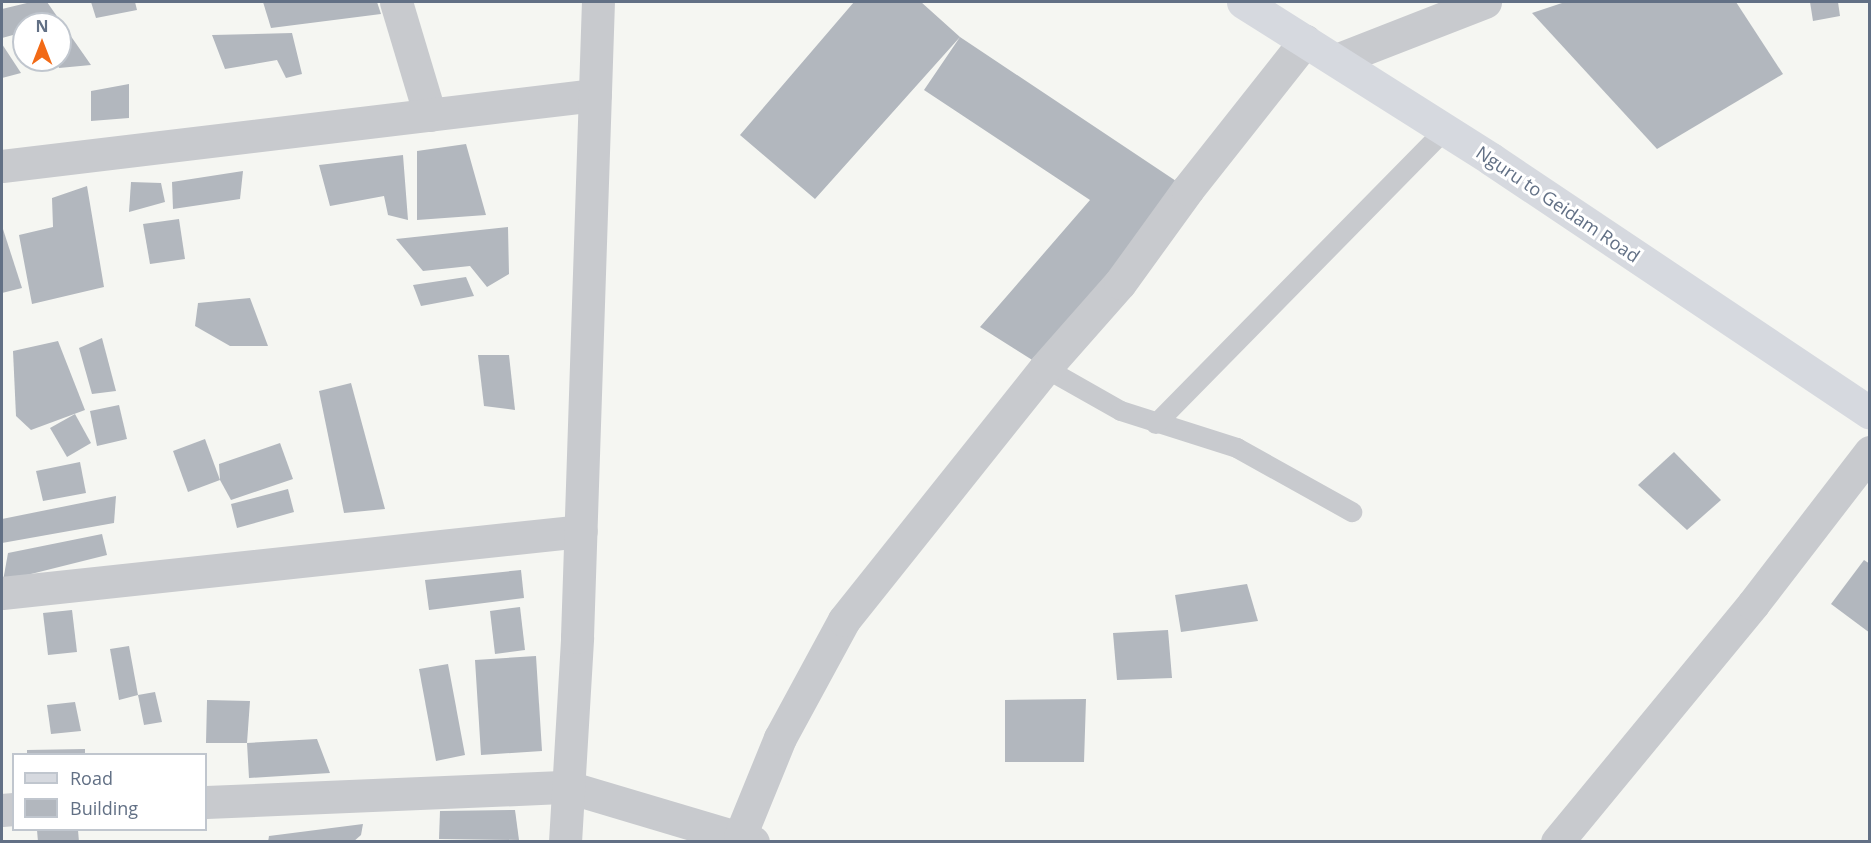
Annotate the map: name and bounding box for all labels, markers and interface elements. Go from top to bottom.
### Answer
north arrow [12,12,72,72]
text: N [35,15,49,37]
street label: Nguru to Geidam Road [1472,141,1644,267]
legend [12,753,207,831]
text: Road [70,766,113,790]
text: Building [70,796,138,820]

